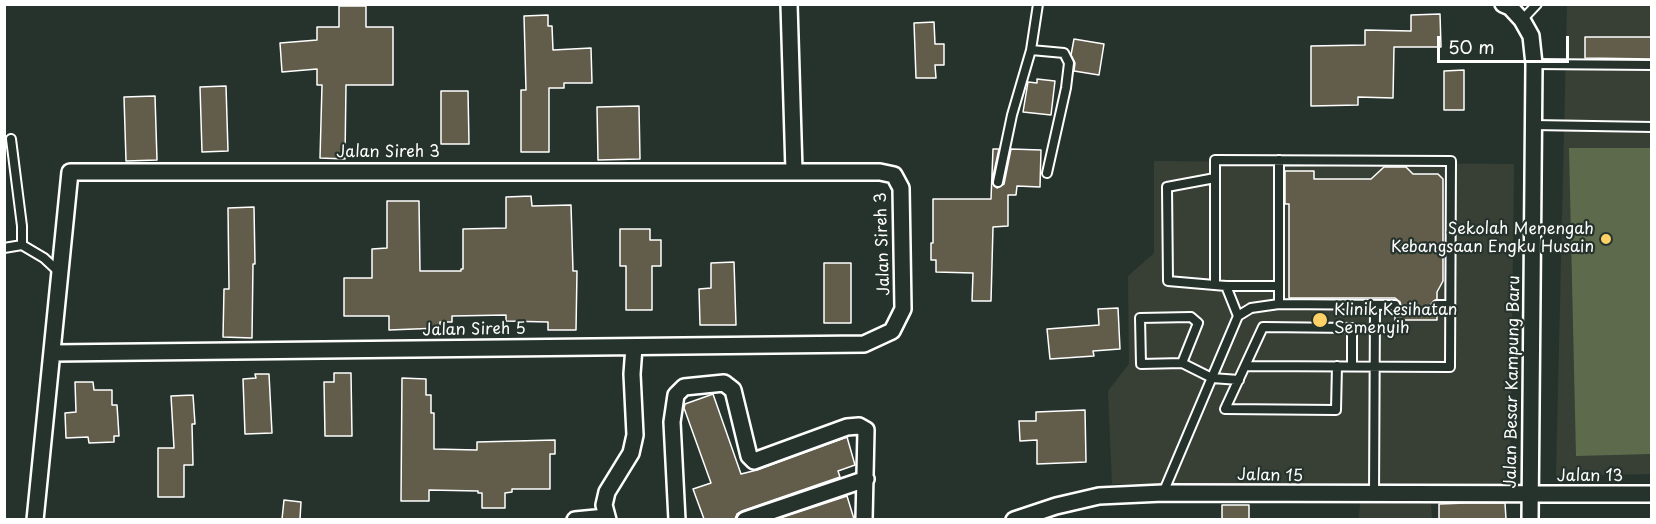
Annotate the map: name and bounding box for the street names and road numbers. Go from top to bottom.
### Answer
street label: Jalan Sireh 3 [336,143,440,163]
street label: Jalan Sireh 3 [872,192,894,296]
street label: Jalan Besar Kampung Baru [1502,275,1524,489]
street label: Jalan Sireh 5 [422,319,526,341]
street label: Jalan 15 [1237,466,1303,486]
street label: Jalan 13 [1557,467,1623,487]

